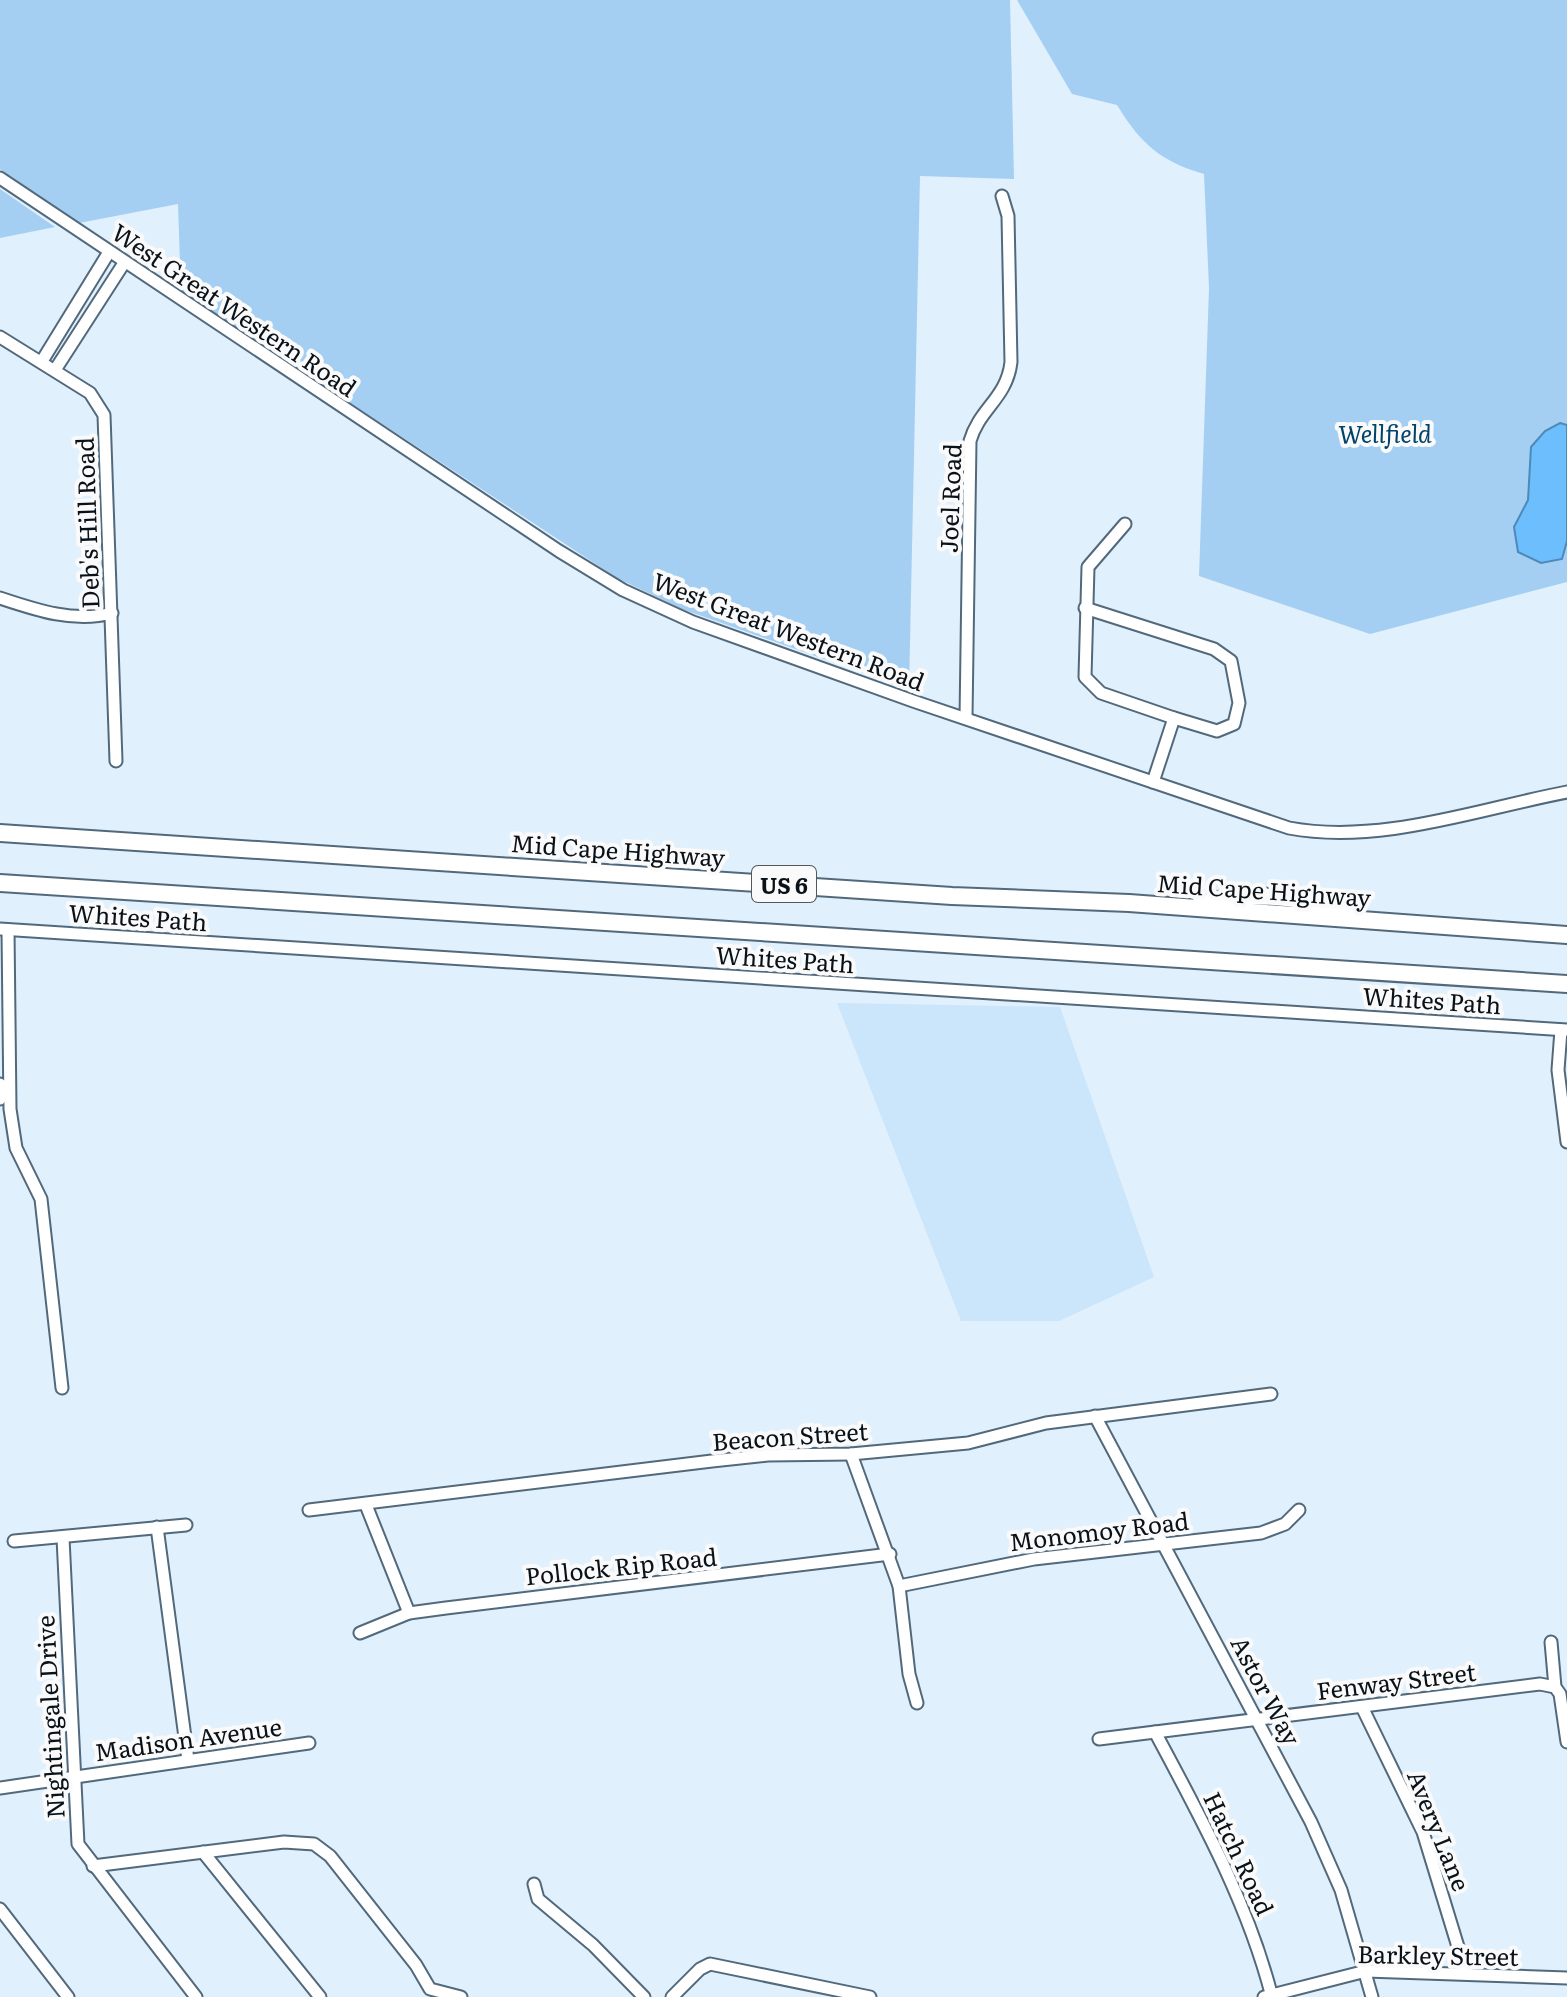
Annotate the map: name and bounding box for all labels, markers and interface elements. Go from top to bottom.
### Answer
street label: West Great Western Road [106,214,365,404]
park label: Wellfield [1338,415,1432,450]
street label: Deb's Hill Road [66,436,106,609]
street label: Joel Road [930,442,968,553]
street label: West Great Western Road [648,562,930,698]
street label: Mid Cape Highway [510,824,726,874]
street label: Mid Cape Highway [1156,864,1372,914]
road number: US 6 [752,866,816,902]
street label: Whites Path [67,894,209,938]
street label: Whites Path [714,936,856,980]
street label: Whites Path [1361,977,1503,1021]
street label: Beacon Street [711,1412,869,1458]
street label: Monomoy Road [1007,1502,1191,1558]
street label: Pollock Rip Road [523,1538,719,1592]
street label: Nightingale Drive [26,1615,72,1819]
street label: Astor Way [1224,1629,1310,1751]
street label: Fenway Street [1314,1653,1478,1707]
street label: Madison Avenue [92,1708,284,1768]
street label: Avery Lane [1400,1764,1480,1896]
street label: Hatch Road [1196,1785,1284,1921]
street label: Barkley Street [1357,1935,1519,1973]

